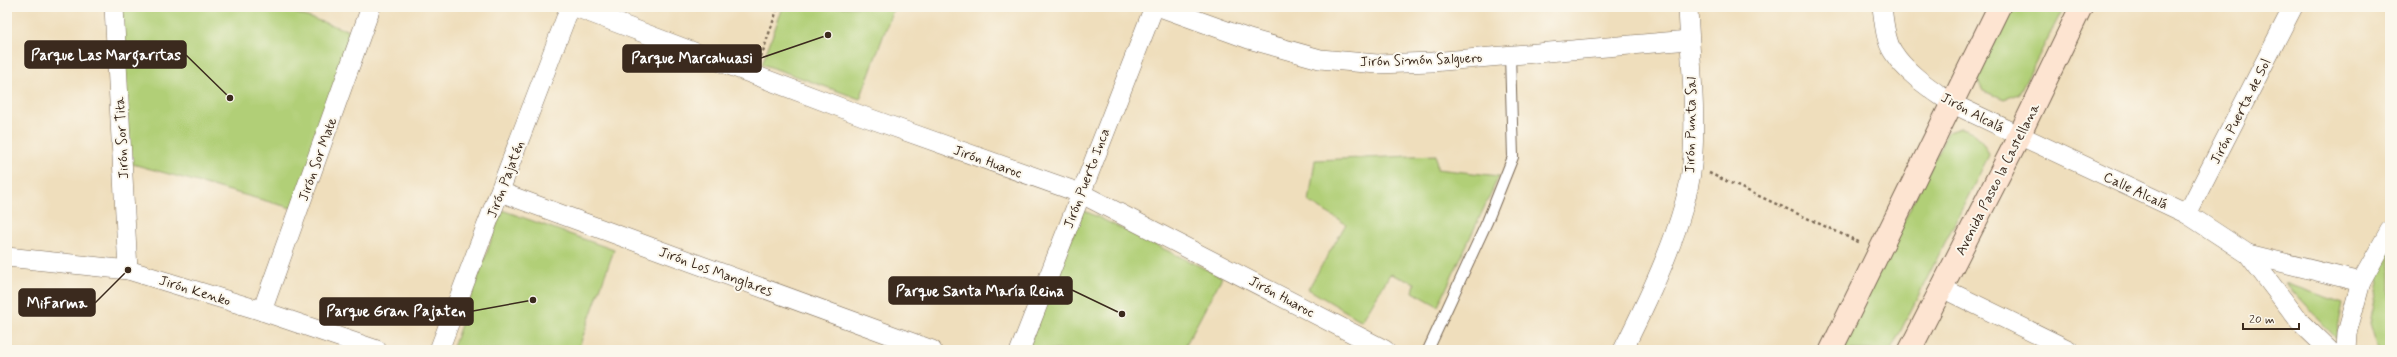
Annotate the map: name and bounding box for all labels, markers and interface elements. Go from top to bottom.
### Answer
callout: Parque Las Margaritas [25,41,186,68]
callout: Parque Marcahuasi [623,45,761,72]
text: Parque Las Margaritas [31,46,181,68]
text: Parque Marcahuasi [631,49,753,69]
street label: Jirón Simón Salguero [1359,49,1483,71]
street label: Jirón Puerta de Sol [2206,56,2275,167]
street label: Jirón Punta Sal [1681,77,1701,173]
street label: Jirón Alcalá [1938,89,2007,137]
street label: Jirón Sor Tita [111,96,133,180]
street label: Avenida Paseo la Castellana [1952,100,2044,259]
street label: Jirón Sor Mate [294,115,342,204]
street label: Jirón Puerto Inca [1060,126,1114,231]
street label: Jirón Pajatén [483,138,529,220]
street label: Jirón Huaroc [951,141,1025,183]
street label: Calle Alcalá [2100,168,2171,214]
street label: Jirón Los Manglares [656,243,775,302]
street label: Jirón Kenko [157,272,233,310]
street label: Jirón Huaroc [1246,272,1318,322]
callout: Parque Santa María Reina [889,277,1072,304]
text: Parque Santa María Reina [896,282,1064,302]
callout: MiFarma [19,289,95,316]
text: MiFarma [27,294,88,314]
callout: Parque Gran Pajaten [320,298,473,325]
text: Parque Gran Pajaten [326,302,466,322]
scale bar [2243,305,2299,331]
text: 20 m [2249,312,2275,328]

